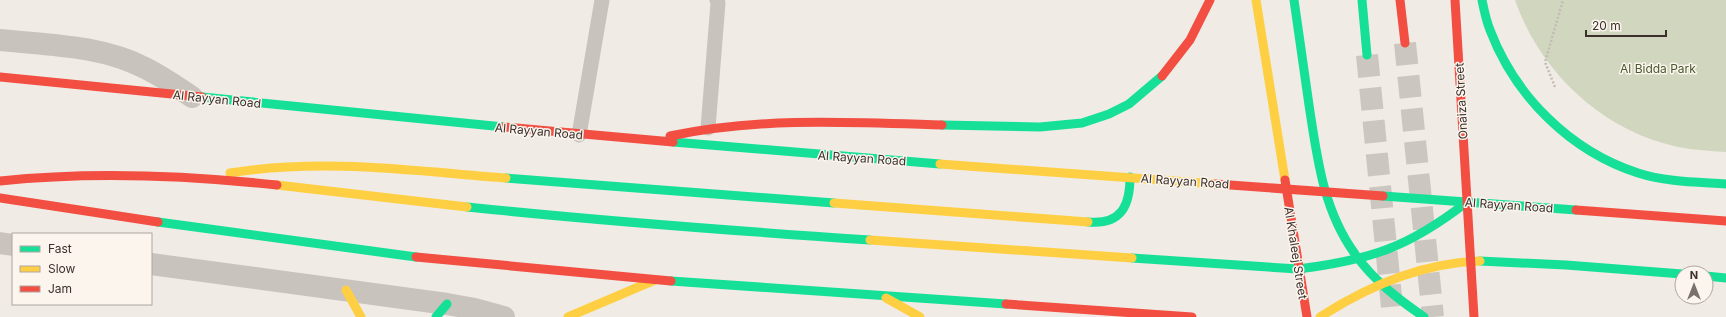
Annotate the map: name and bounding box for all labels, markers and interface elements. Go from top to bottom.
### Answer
scale bar [1586,12,1666,38]
text: 20 m [1592,18,1621,33]
park label: Al Bidda Park [1620,61,1696,76]
street label: Onaiza Street [1452,62,1470,140]
street label: Al Rayyan Road [172,87,262,111]
street label: Al Rayyan Road [494,120,584,142]
street label: Al Rayyan Road [817,147,907,169]
street label: Al Rayyan Road [1140,170,1230,192]
street label: Al Rayyan Road [1464,194,1554,216]
street label: Al Khaleej Street [1281,206,1311,300]
legend [12,233,152,305]
text: Fast [48,241,72,256]
text: Slow [48,261,76,276]
north arrow [1674,265,1714,305]
text: N [1690,268,1698,282]
text: Jam [48,281,72,296]

